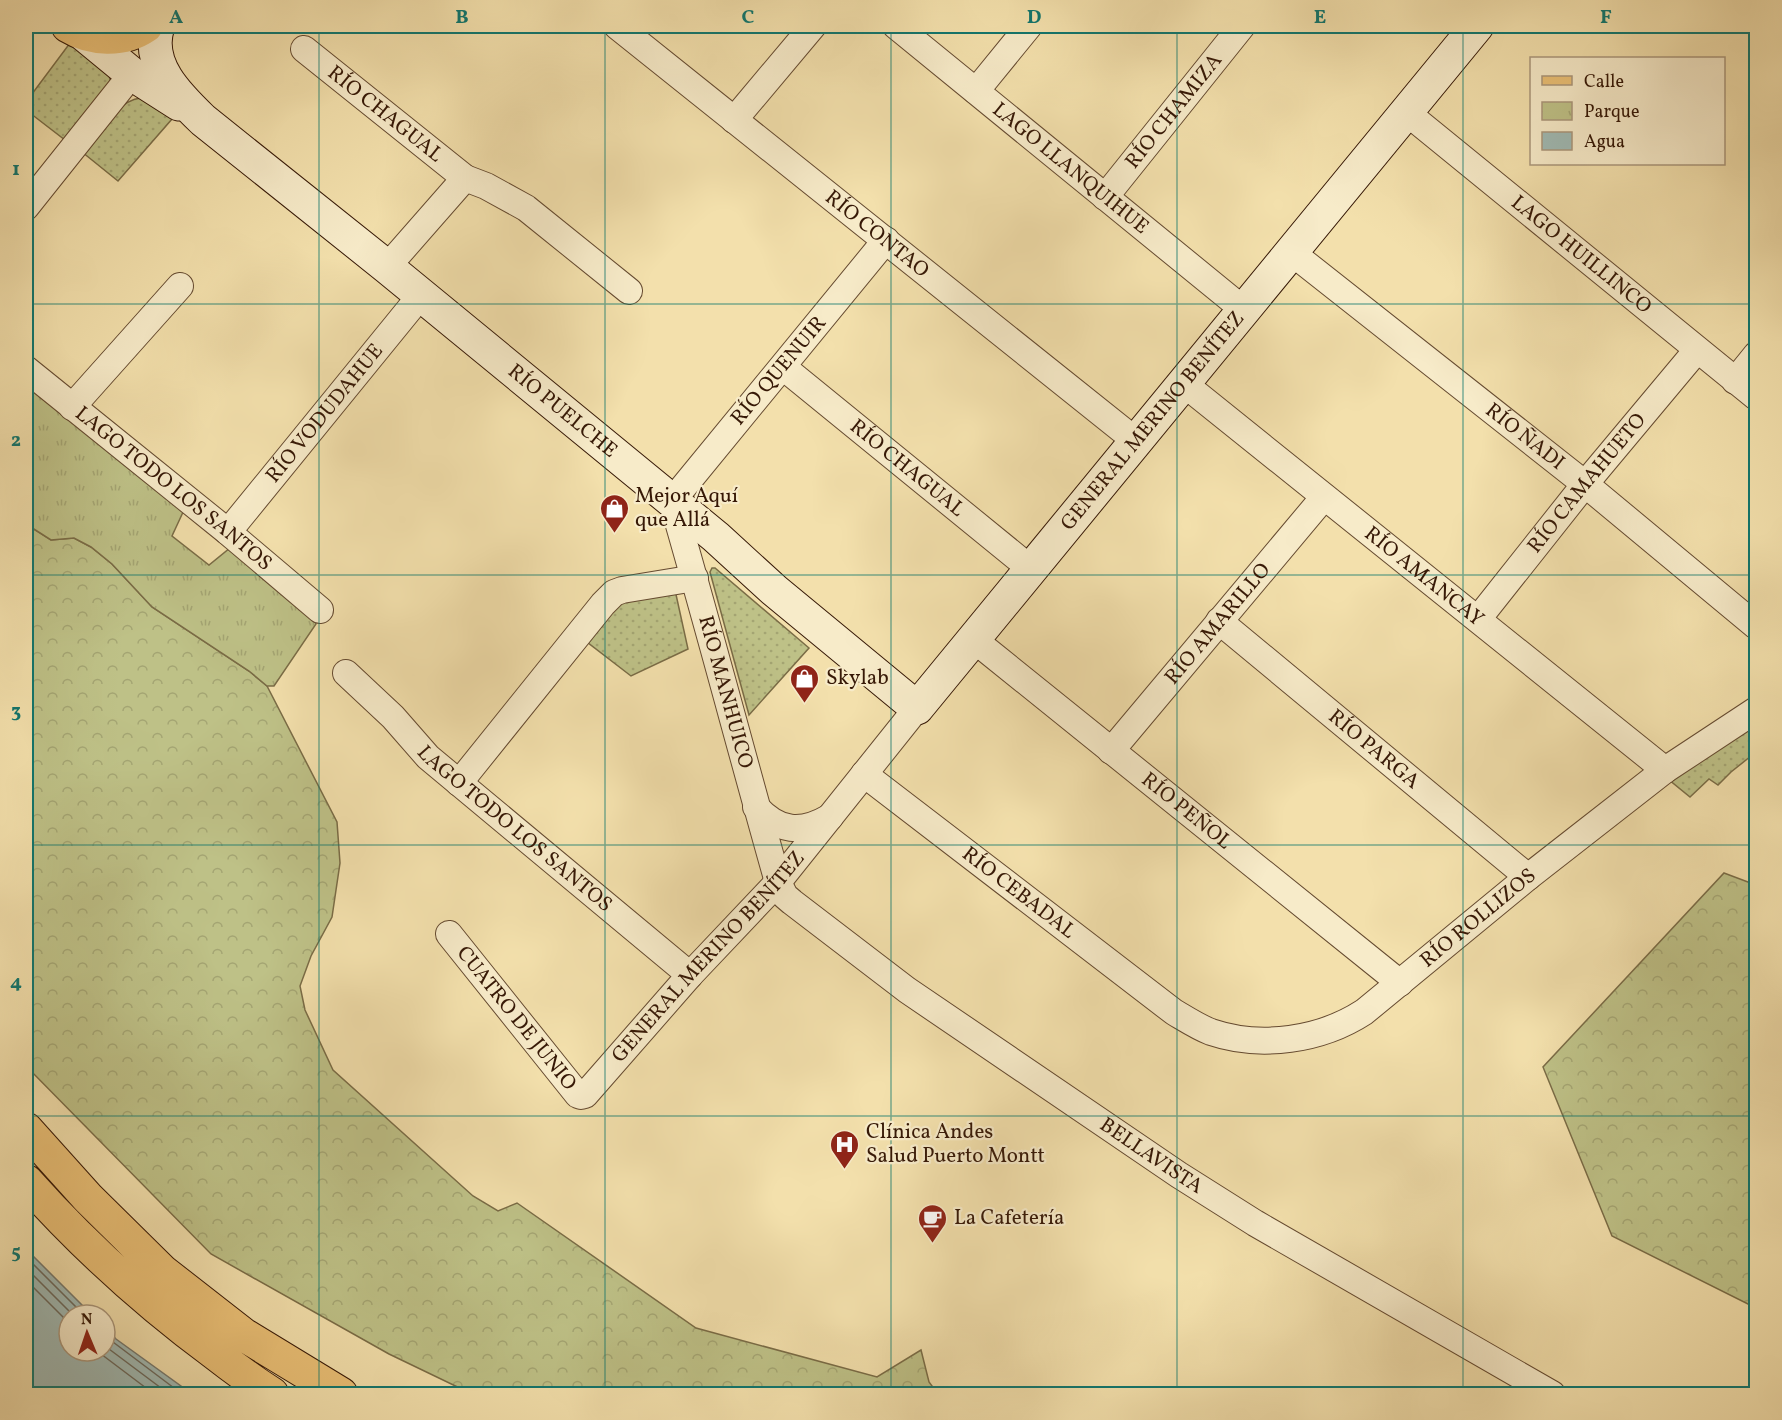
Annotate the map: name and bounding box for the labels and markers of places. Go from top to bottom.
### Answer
place label: Mejor Aquí que Allá [635,482,739,535]
shop icon: Mejor Aquí que Allá [598,492,630,534]
shop icon: Skylab [789,662,821,704]
place label: Skylab [826,664,889,693]
place label: Clínica Andes Salud Puerto Montt [866,1118,1045,1171]
hospital icon: Clínica Andes Salud Puerto Montt [829,1128,861,1170]
cafe icon: La Cafetería [917,1202,949,1244]
place label: La Cafetería [954,1204,1064,1233]

